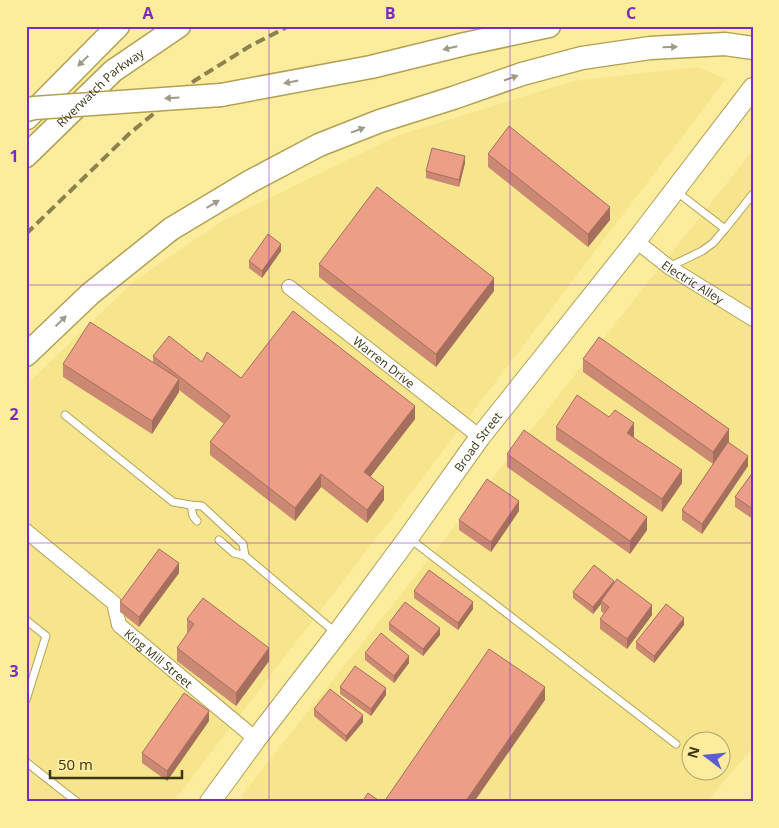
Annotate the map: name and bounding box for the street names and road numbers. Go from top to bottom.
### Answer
street label: Riverwatch Parkway [52,44,148,131]
street label: Electric Alley [658,256,728,308]
street label: Warren Drive [350,332,419,391]
street label: Broad Street [450,408,505,475]
street label: King Mill Street [121,625,196,691]

